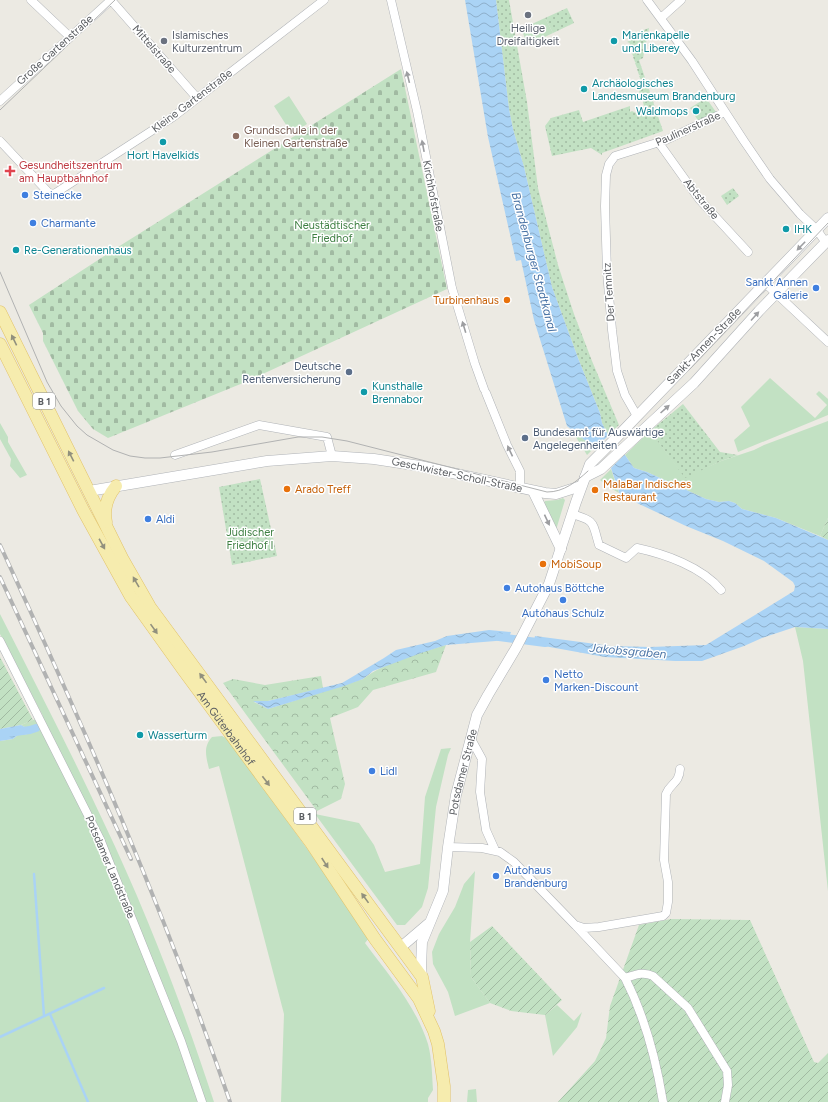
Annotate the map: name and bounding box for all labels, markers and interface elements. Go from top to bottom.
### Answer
marker: Heilige Dreifaltigkeit [523,10,533,20]
street label: Große Gartenstraße [14,12,96,88]
street label: Mittelstraße [130,22,178,76]
place label: Heilige Dreifaltigkeit [497,22,560,48]
place label: Islamisches Kulturzentrum [172,29,242,55]
place label: Marienkapelle und Liberey [622,29,690,55]
marker: Islamisches Kulturzentrum [159,36,169,46]
marker: Marienkapelle und Liberey [609,36,619,46]
street label: Kleine Gartenstraße [149,67,235,135]
one-way arrow [405,71,411,84]
place label: Archäologisches Landesmuseum Brandenburg [592,77,735,103]
marker: Archäologisches Landesmuseum Brandenburg [579,84,589,94]
place label: Waldmops [636,105,688,118]
marker: Waldmops [691,106,701,116]
street label: Paulinerstraße [654,109,722,149]
place label: Grundschule in der Kleinen Gartenstraße [244,124,347,150]
marker: Grundschule in der Kleinen Gartenstraße [231,131,241,141]
marker: Hort Havelkids [158,137,168,147]
one-way arrow [420,139,426,152]
place label: Hort Havelkids [127,149,199,162]
place label: Gesundheitszentrum am Hauptbahnhof [19,159,122,185]
street label: Kirchhofstraße [420,159,446,233]
marker: Gesundheitszentrum am Hauptbahnhof [4,165,16,177]
street label: Abtstraße [681,176,721,222]
place label: Steinecke [33,189,82,202]
marker: Steinecke [20,190,30,200]
water label: Brandenburger Stadtkanal [509,191,559,334]
place label: Charmante [41,217,96,230]
marker: Charmante [28,218,38,228]
park label: Neustädtischer Friedhof [294,219,370,245]
place label: IHK [794,223,812,236]
marker: IHK [781,224,791,234]
one-way arrow [796,241,806,251]
place label: Re-Generationenhaus [24,244,132,257]
marker: Re-Generationenhaus [11,245,21,255]
street label: Der Temnitz [600,262,618,322]
place label: Sankt Annen Galerie [745,276,808,302]
marker: Sankt Annen Galerie [811,283,821,293]
place label: Turbinenhaus [433,294,499,307]
marker: Turbinenhaus [502,295,512,305]
street label: Sankt-Annen-Straße [664,305,744,387]
one-way arrow [750,311,759,321]
one-way arrow [461,321,467,333]
one-way arrow [11,334,17,345]
place label: Deutsche Rentenversicherung [242,360,341,386]
marker: Deutsche Rentenversicherung [344,367,354,377]
place label: Kunsthalle Brennabor [372,380,423,406]
marker: Kunsthalle Brennabor [359,387,369,397]
road number: B 1 [33,393,55,409]
one-way arrow [659,405,670,414]
place label: Bundesamt für Auswärtige Angelegenheiten [533,426,664,452]
marker: Bundesamt für Auswärtige Angelegenheiten [520,433,530,443]
one-way arrow [507,445,513,456]
one-way arrow [68,450,75,462]
street label: Geschwister-Scholl-Straße [390,455,524,495]
place label: MalaBar Indisches Restaurant [603,478,691,504]
place label: Arado Treff [295,483,352,496]
marker: Arado Treff [282,484,292,494]
marker: MalaBar Indisches Restaurant [590,485,600,495]
place label: Aldi [156,513,175,526]
marker: Aldi [143,514,153,524]
one-way arrow [544,514,550,526]
park label: Jüdischer Friedhof I [226,526,274,552]
one-way arrow [98,538,105,550]
place label: MobiSoup [551,558,602,571]
marker: MobiSoup [538,559,548,569]
one-way arrow [133,576,140,588]
place label: Autohaus Böttche [515,582,604,595]
marker: Autohaus Böttche [502,583,512,593]
marker: Autohaus Schulz [558,595,568,605]
place label: Autohaus Schulz [522,607,604,620]
one-way arrow [150,624,158,634]
water label: Jakobsgraben [588,641,667,661]
place label: Netto Marken-Discount [554,668,639,694]
one-way arrow [199,673,207,683]
marker: Netto Marken-Discount [541,675,551,685]
street label: Am Güterbahnhof [195,689,258,769]
street label: Potsdamer Straße [446,728,480,816]
place label: Wasserturm [148,729,207,742]
marker: Wasserturm [135,730,145,740]
place label: Lidl [380,765,397,778]
marker: Lidl [367,766,377,776]
one-way arrow [261,775,270,786]
road number: B 1 [294,808,316,824]
street label: Potsdamer Landstraße [82,814,138,920]
one-way arrow [321,858,329,869]
place label: Autohaus Brandenburg [504,864,568,890]
marker: Autohaus Brandenburg [491,871,501,881]
one-way arrow [361,893,369,904]

